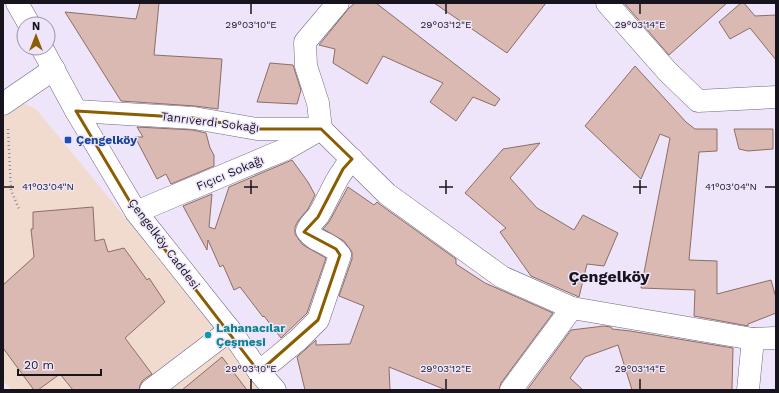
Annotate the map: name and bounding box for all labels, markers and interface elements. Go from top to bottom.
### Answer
north arrow [16,16,56,56]
text: 29°03'10"E [225,19,277,30]
text: 29°03'12"E [421,19,471,30]
text: 29°03'14"E [615,19,665,30]
text: N [32,20,40,33]
street label: Tanrıverdi Sokağı [160,109,260,135]
place label: Çengelköy [76,133,137,147]
marker: Çengelköy [63,135,73,145]
street label: Fıçıcı Sokağı [194,153,266,193]
text: 41°03'04"N [22,181,74,192]
text: 41°03'04"N [705,181,757,192]
street label: Çengelköy Caddesi [125,196,203,292]
district label: Çengelköy [568,267,651,286]
place label: Lahanacılar Çeşmesi [216,321,286,349]
marker: Lahanacılar Çeşmesi [203,330,213,340]
scale bar [18,351,101,377]
text: 20 m [24,358,54,372]
text: 29°03'10"E [225,363,277,374]
text: 29°03'12"E [421,363,471,374]
text: 29°03'14"E [615,363,665,374]

